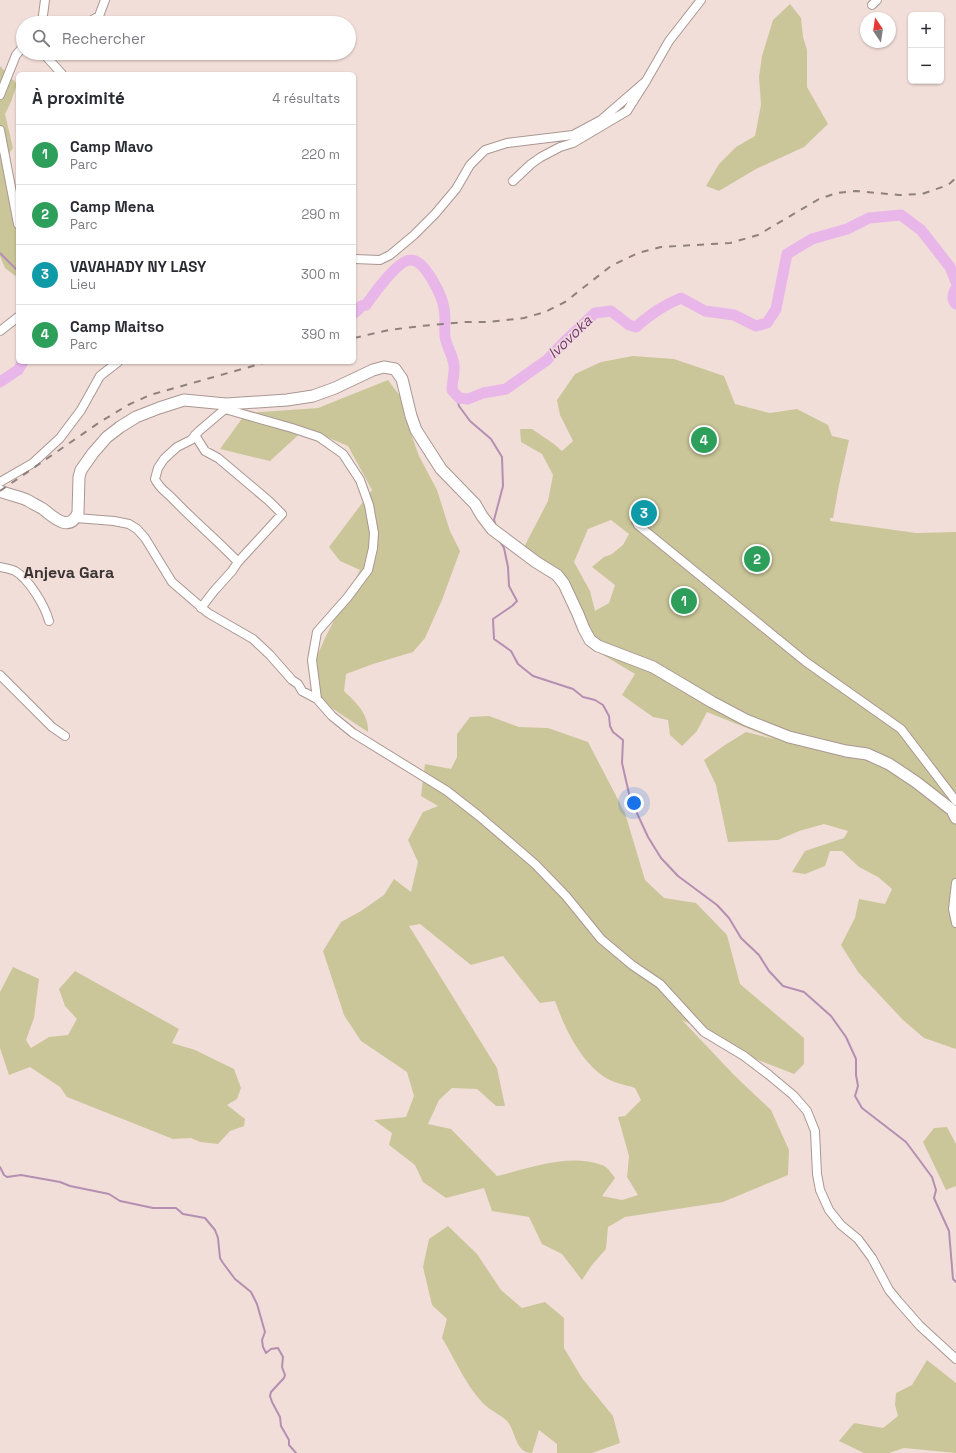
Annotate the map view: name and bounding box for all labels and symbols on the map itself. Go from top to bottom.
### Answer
north arrow [860,12,896,48]
water label: Ivovoka [544,311,596,362]
pin: 4 [691,425,717,455]
pin: 3 [631,498,657,528]
pin: 2 [744,544,770,574]
district label: Anjeva Gara [24,562,114,583]
pin: 1 [671,586,697,616]
your location [624,793,644,813]

